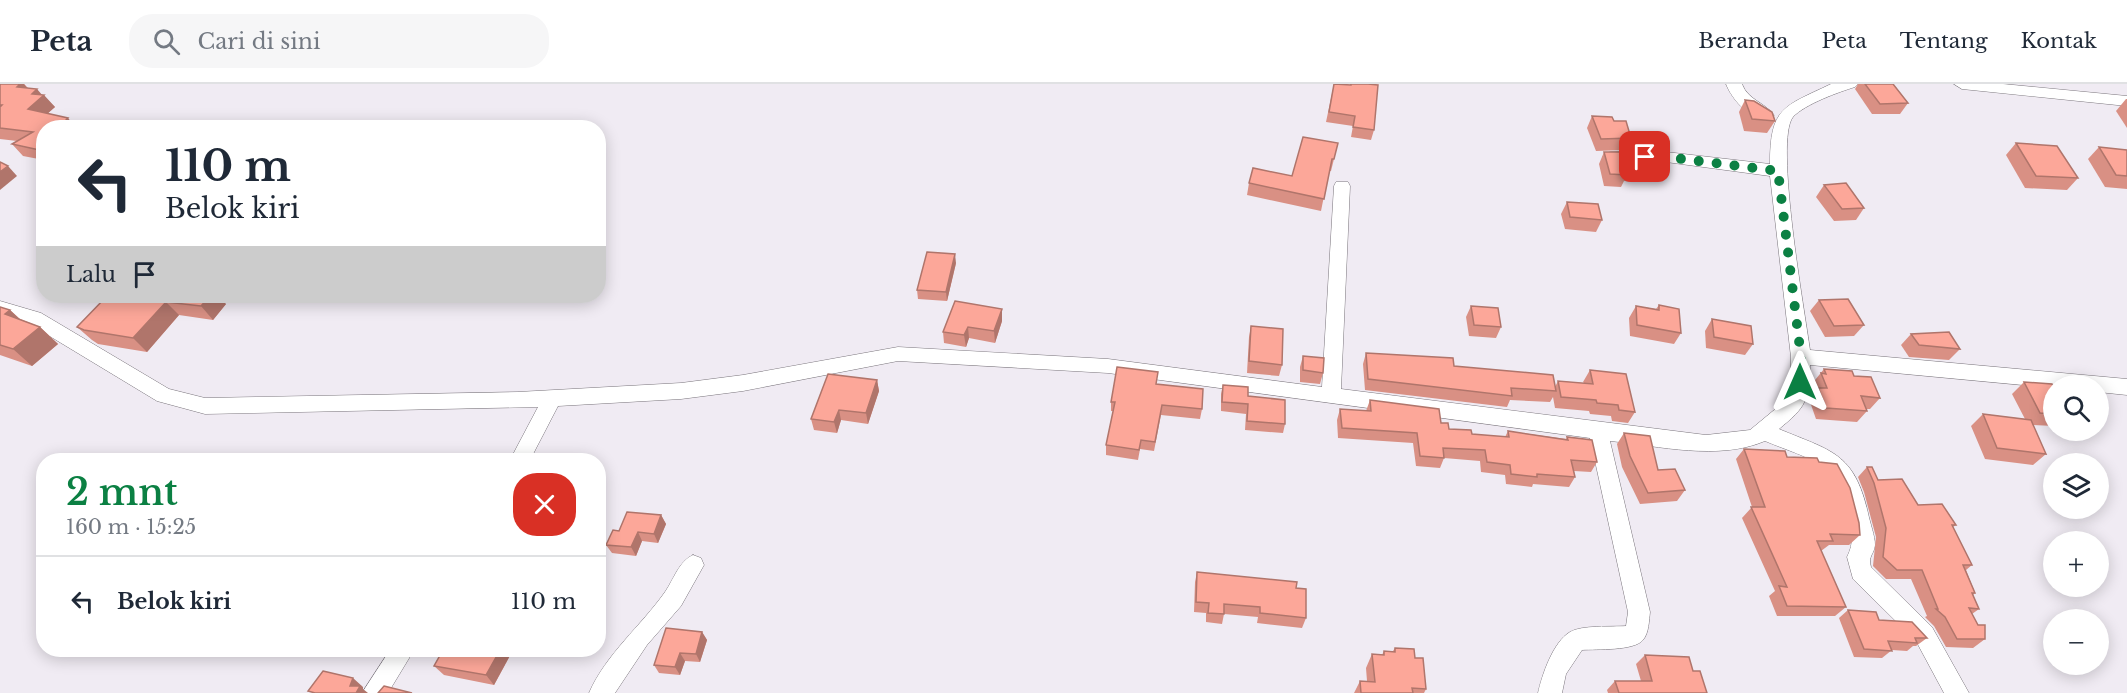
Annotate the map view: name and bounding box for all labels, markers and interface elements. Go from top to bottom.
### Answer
search box [129,14,549,68]
text: Peta [30,24,93,59]
icon: search [150,25,183,58]
text: Cari di sini [198,28,320,55]
text: Beranda [1698,28,1788,54]
text: Peta [1821,28,1867,54]
text: Tentang [1900,28,1988,54]
text: Kontak [2021,28,2097,54]
pin [1619,131,1670,182]
text: 110 m [165,140,291,192]
icon: arrive [1628,140,1661,173]
icon: left [66,144,144,222]
text: Belok kiri [165,192,300,225]
icon: arrive [128,258,161,291]
text: Lalu [66,261,116,288]
position arrow [1768,350,1832,414]
map controls [2043,375,2109,675]
button: search [2043,375,2109,441]
button: layers [2043,453,2109,519]
text: 2 mnt [66,470,178,515]
button: close [513,473,576,536]
text: 160 m · 15:25 [66,515,196,539]
button: + [2043,531,2109,597]
icon: left [66,585,99,618]
text: Belok kiri [117,588,231,615]
text: 110 m [511,588,576,615]
button: − [2043,609,2109,675]

